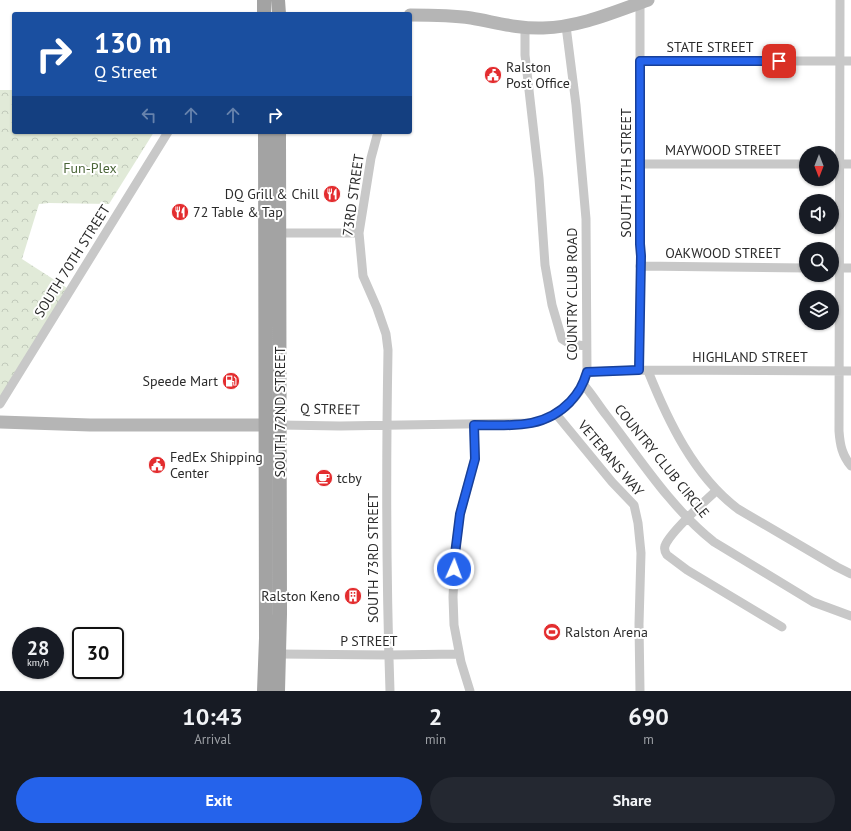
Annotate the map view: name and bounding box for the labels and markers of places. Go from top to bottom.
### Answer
pin [762,44,796,78]
place label: Ralston Post Office [506,58,570,92]
public building icon: Ralston Post Office [483,65,503,85]
restaurant icon: DQ Grill & Chill [322,184,342,204]
place label: DQ Grill & Chill [225,185,319,203]
restaurant icon: 72 Table & Tap [170,202,190,222]
place label: 72 Table & Tap [193,203,283,221]
fuel station icon: Speede Mart [221,371,241,391]
place label: Speede Mart [143,372,218,390]
place label: FedEx Shipping Center [170,448,263,482]
public building icon: FedEx Shipping Center [147,455,167,475]
cafe icon: tcby [314,468,334,488]
place label: tcby [337,469,362,487]
building icon: Ralston Keno [343,586,363,606]
place label: Ralston Keno [261,587,340,605]
sports icon: Ralston Arena [542,622,562,642]
place label: Ralston Arena [565,623,648,641]

